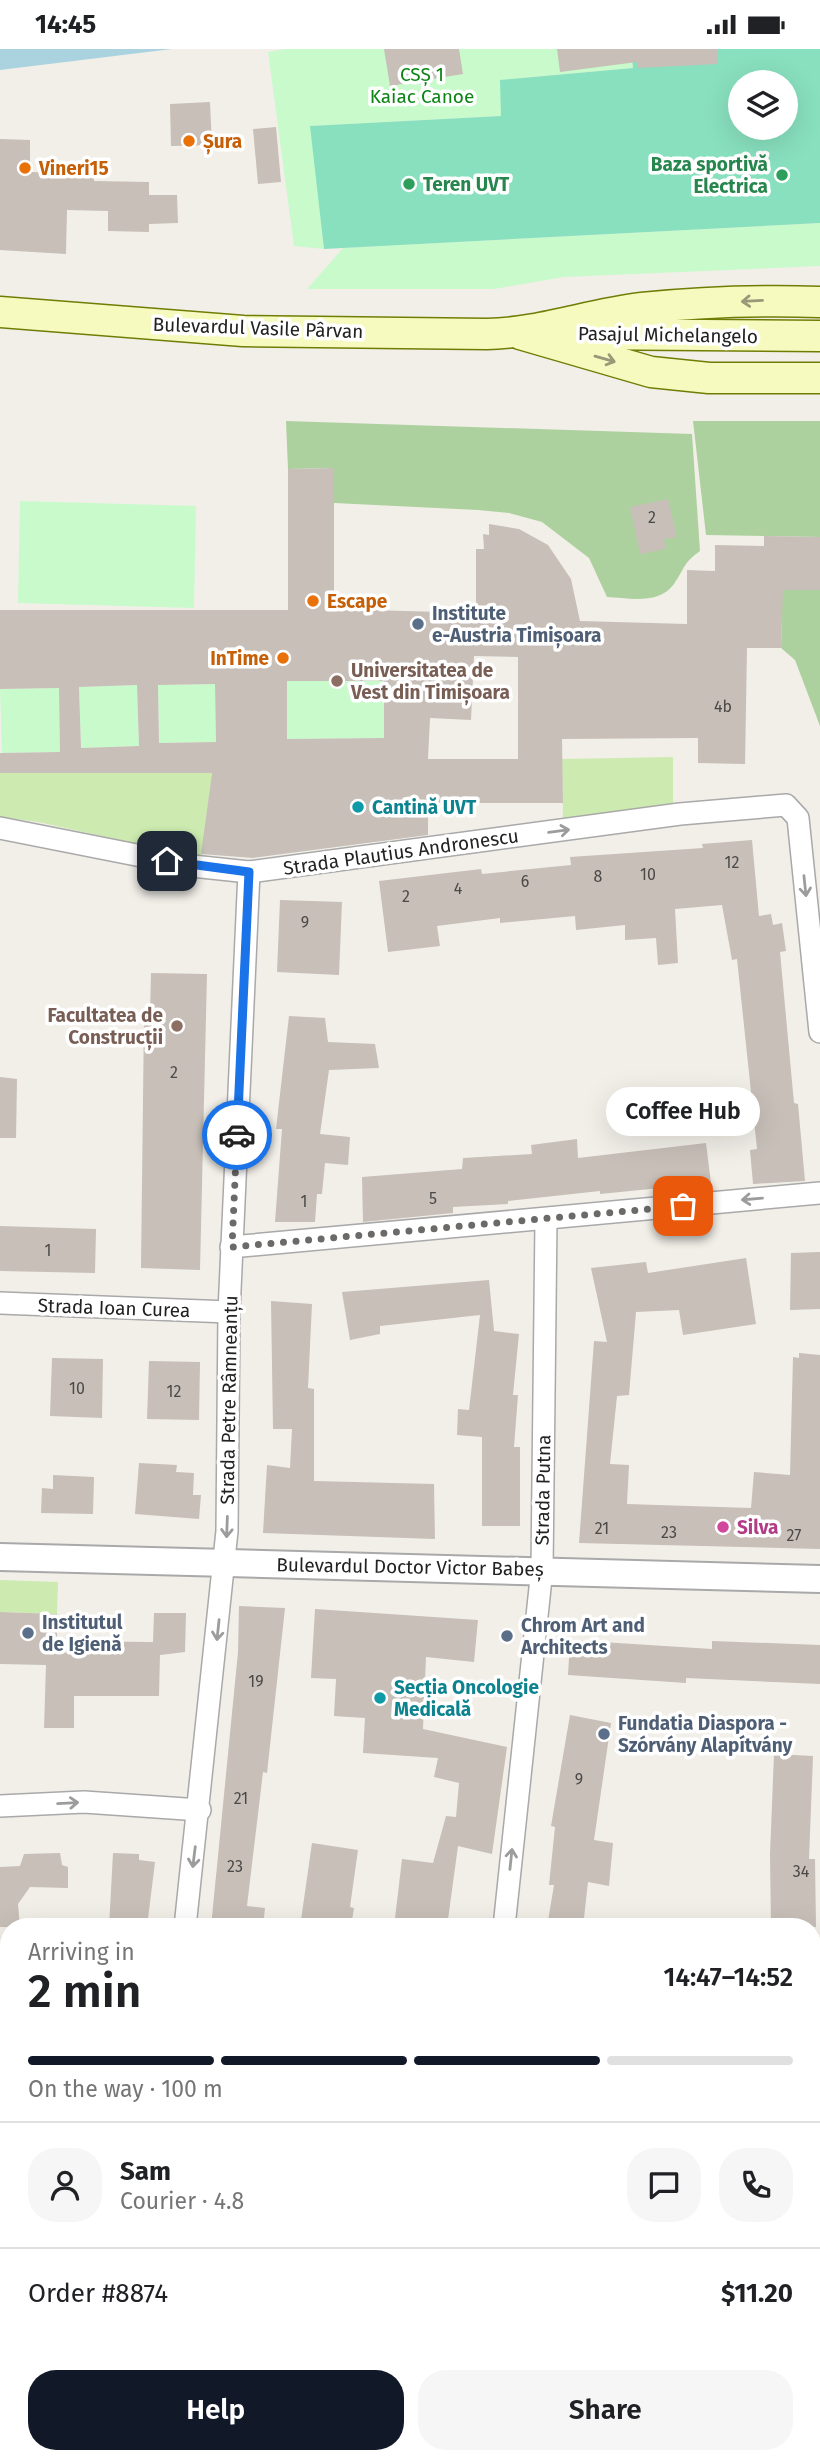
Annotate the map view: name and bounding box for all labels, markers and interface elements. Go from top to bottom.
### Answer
text: 14:45 [35,9,96,40]
park label: CSȘ 1 Kaiac Canoe [370,63,474,108]
map controls [728,70,798,140]
button: layers [728,70,798,140]
place label: Șura [203,130,242,155]
marker: Șura [181,133,197,149]
place label: Baza sportivă Electrica [651,153,768,198]
place label: Vineri15 [38,157,109,180]
marker: Vineri15 [17,160,33,176]
marker: Baza sportivă Electrica [774,167,790,183]
place label: Teren UVT [423,173,510,196]
marker: Teren UVT [401,176,417,192]
one-way arrow [741,295,764,308]
street label: Bulevardul Vasile Pârvan [152,313,364,343]
street label: Pasajul Michelangelo [578,322,758,348]
one-way arrow [594,353,616,366]
house number: 2 [648,508,656,527]
place label: Escape [327,590,387,613]
marker: Escape [305,593,321,609]
place label: Institute e-Austria Timișoara [432,602,601,649]
marker: Institute e-Austria Timișoara [410,616,426,632]
place label: InTime [210,647,269,670]
marker: InTime [275,650,291,666]
place label: Universitatea de Vest din Timișoara [350,659,510,706]
marker: Universitatea de Vest din Timișoara [329,673,345,689]
house number: 4b [714,697,732,716]
place label: Cantină UVT [372,796,477,819]
marker: Cantină UVT [350,799,366,815]
street label: Strada Plautius Andronescu [282,824,520,880]
one-way arrow [547,824,570,837]
pin [137,831,197,891]
icon: home [148,842,186,880]
house number: 12 [725,853,739,872]
house number: 10 [640,865,656,884]
house number: 8 [594,867,603,886]
house number: 6 [521,872,529,891]
one-way arrow [799,875,812,897]
house number: 4 [454,879,463,898]
house number: 2 [402,887,410,906]
house number: 9 [301,913,309,932]
place label: Facultatea de Construcții [47,1004,163,1051]
marker: Facultatea de Construcții [169,1018,185,1034]
house number: 2 [170,1063,178,1082]
callout: Coffee Hub [606,1087,760,1136]
text: Coffee Hub [625,1097,741,1125]
courier [202,1100,272,1170]
icon: car [218,1116,256,1154]
pin [653,1176,713,1236]
icon: bag [664,1187,702,1225]
house number: 5 [429,1189,437,1208]
house number: 1 [301,1192,307,1211]
one-way arrow [741,1193,764,1206]
house number: 1 [45,1241,51,1260]
street label: Strada Ioan Curea [37,1294,191,1322]
street label: Strada Petre Râmneanțu [216,1295,243,1505]
house number: 10 [69,1379,85,1398]
house number: 12 [167,1382,181,1401]
street label: Strada Putna [531,1434,555,1546]
one-way arrow [220,1516,233,1539]
place label: Silva [737,1516,778,1539]
house number: 21 [595,1519,609,1538]
marker: Silva [715,1519,731,1535]
house number: 23 [661,1523,677,1542]
house number: 27 [787,1526,801,1545]
street label: Bulevardul Doctor Victor Babeș [276,1553,544,1582]
place label: Institutul de Igienă [42,1611,123,1656]
place label: Chrom Art and Architects [520,1614,645,1659]
one-way arrow [211,1618,224,1641]
marker: Institutul de Igienă [20,1625,36,1641]
marker: Chrom Art and Architects [499,1628,515,1644]
house number: 19 [248,1672,264,1691]
place label: Secția Oncologie Medicală [394,1676,539,1721]
marker: Secția Oncologie Medicală [372,1690,388,1706]
place label: Fundatia Diaspora - Szórvány Alapítvány [618,1712,793,1757]
marker: Fundatia Diaspora - Szórvány Alapítvány [596,1726,612,1742]
house number: 9 [575,1770,583,1789]
house number: 21 [234,1789,248,1808]
one-way arrow [56,1796,79,1809]
one-way arrow [187,1845,200,1867]
one-way arrow [505,1848,518,1871]
house number: 23 [227,1857,243,1876]
house number: 34 [793,1862,810,1881]
text: Arriving in [28,1938,135,1966]
text: 14:47–14:52 [664,1962,793,1993]
text: 2 min [28,1964,141,2019]
text: On the way · 100 m [28,2075,223,2103]
button: person [28,2148,102,2222]
button: chat [627,2148,701,2222]
button: phone [719,2148,793,2222]
text: Sam [120,2156,171,2187]
text: Courier · 4.8 [120,2187,244,2215]
text: Order #8874 [28,2278,168,2309]
text: $11.20 [721,2278,793,2309]
button: Help [28,2370,404,2450]
button: Share [418,2370,793,2450]

